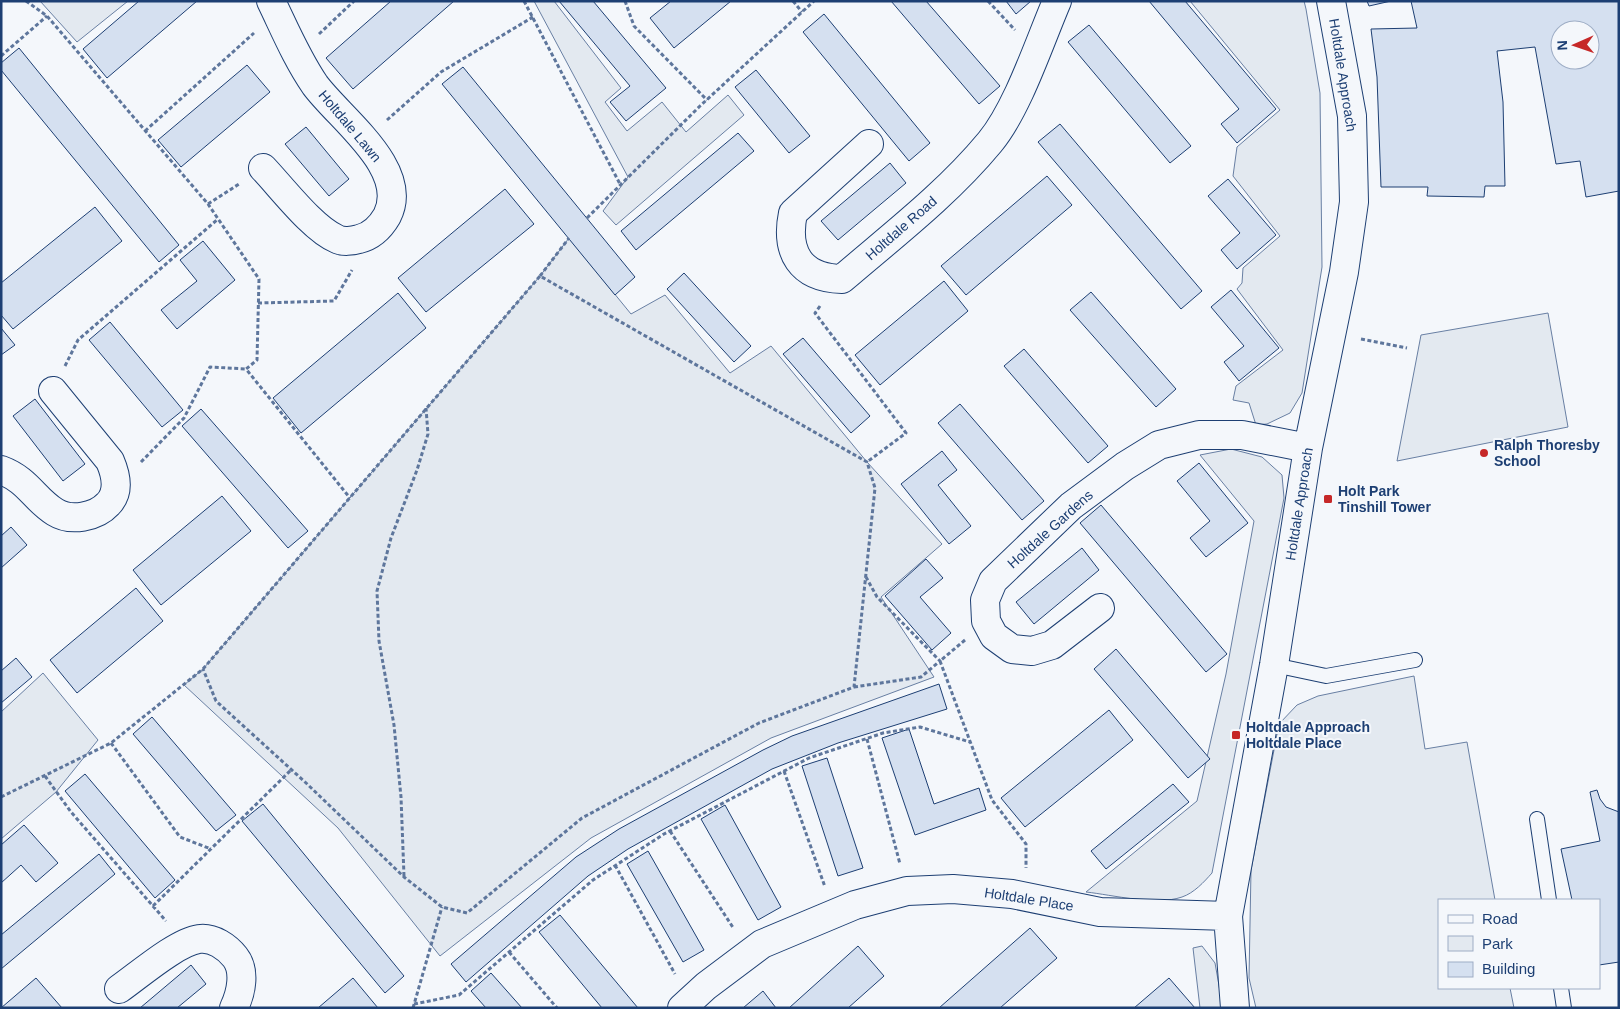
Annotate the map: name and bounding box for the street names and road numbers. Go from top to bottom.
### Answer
street label: Holtdale Approach [1326,17,1360,133]
street label: Holtdale Lawn [315,87,385,165]
street label: Holtdale Road [862,193,940,263]
street label: Holtdale Approach [1282,446,1316,562]
street label: Holtdale Gardens [1004,487,1096,571]
street label: Holtdale Place [983,884,1075,914]

